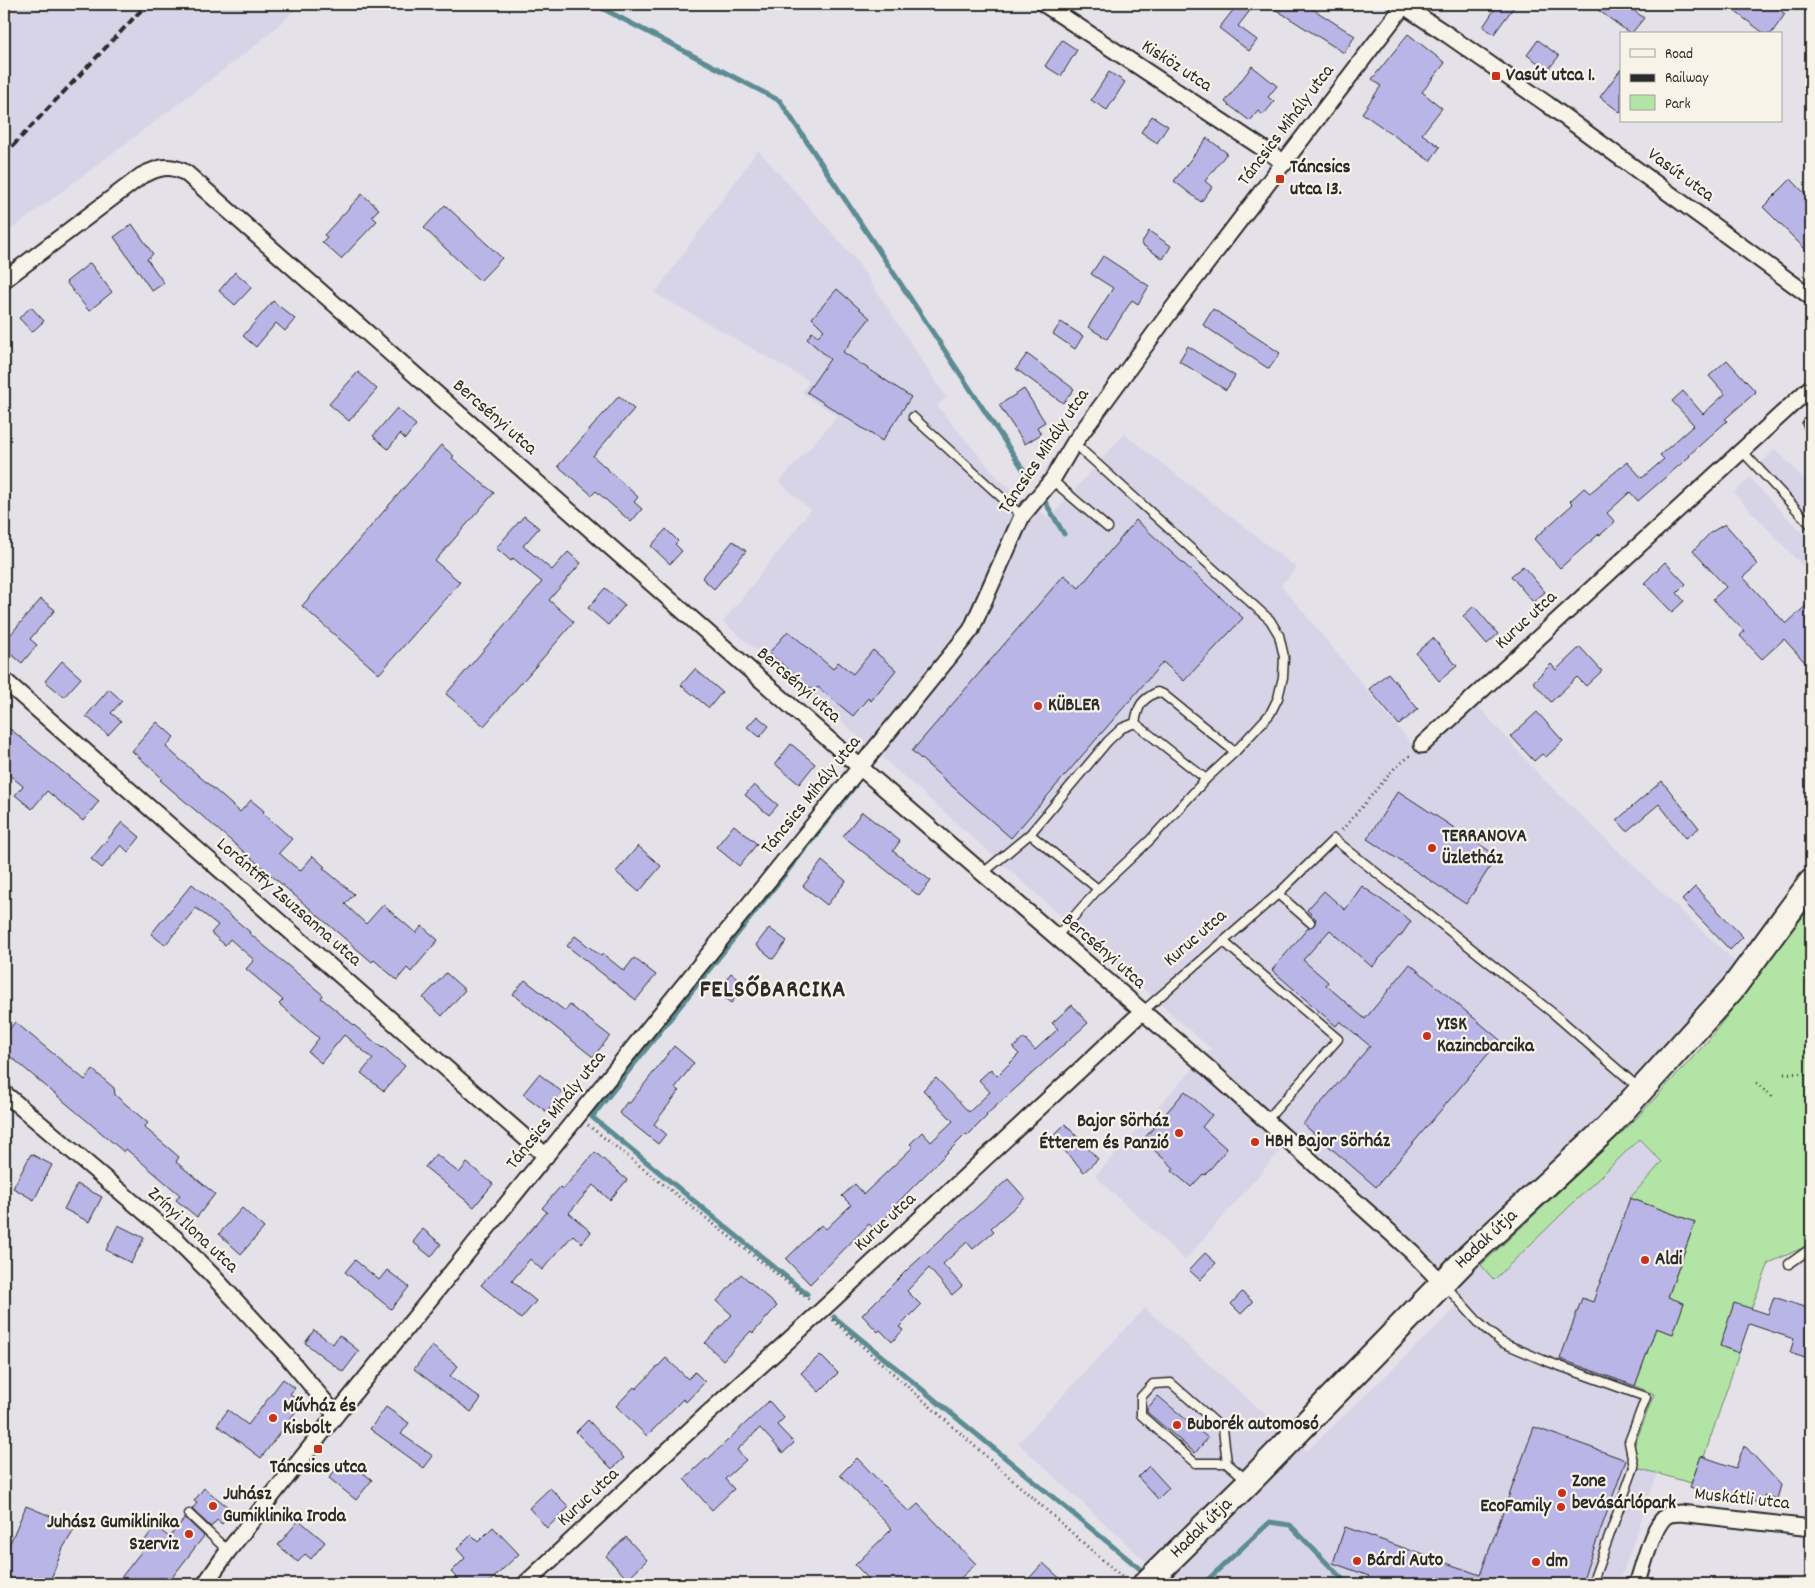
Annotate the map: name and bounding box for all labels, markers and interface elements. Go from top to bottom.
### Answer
legend [1620,32,1782,122]
street label: Kisköz utca [1135,34,1218,101]
text: Road [1665,44,1693,66]
street label: Táncsics Mihály utca [1232,59,1342,192]
place label: Vasút utca 1. [1506,63,1595,90]
text: Railway [1665,68,1709,90]
marker: Vasút utca 1. [1490,70,1502,82]
text: Park [1665,94,1691,116]
street label: Vasút utca [1641,142,1720,210]
place label: Táncsics utca 13. [1290,155,1351,204]
marker: Táncsics utca 13. [1274,173,1286,185]
street label: Bercsényi utca [446,374,543,463]
street label: Táncsics Mihály utca [993,383,1098,520]
street label: Kuruc utca [1490,584,1565,657]
street label: Bercsényi utca [750,642,847,731]
place label: KÜBLER [1048,693,1100,720]
marker: KÜBLER [1032,700,1044,712]
street label: Táncsics Mihály utca [756,730,869,861]
place label: TERRANOVA Üzletház [1442,824,1527,873]
street label: Lorántffy Zsuzsanna utca [209,832,367,974]
marker: TERRANOVA Üzletház [1426,842,1438,854]
street label: Kuruc utca [1158,903,1234,974]
street label: Bercsényi utca [1055,908,1152,997]
district label: FELSŐBARCIKA [700,974,846,1008]
place label: YISK Kazincbarcika [1436,1012,1535,1061]
marker: YISK Kazincbarcika [1421,1030,1433,1042]
street label: Táncsics Mihály utca [501,1045,614,1176]
place label: Bajor Sörház Étterem és Panzió [1039,1109,1170,1158]
marker: Bajor Sörház Étterem és Panzió [1173,1127,1185,1139]
place label: HBH Bajor Sörház [1265,1129,1391,1156]
marker: HBH Bajor Sörház [1249,1136,1261,1148]
street label: Zrínyi Ilona utca [140,1182,244,1281]
street label: Kuruc utca [849,1186,924,1259]
street label: Hadak útja [1449,1203,1525,1276]
place label: Aldi [1655,1247,1683,1274]
marker: Aldi [1639,1254,1651,1266]
place label: Művház és Kisbolt [283,1394,356,1443]
marker: Művház és Kisbolt [267,1412,279,1424]
place label: Buborék automosó [1187,1412,1319,1439]
marker: Buborék automosó [1171,1419,1183,1431]
marker: Táncsics utca [312,1443,324,1455]
place label: Táncsics utca [270,1455,367,1482]
street label: Kuruc utca [552,1461,627,1534]
place label: Zone bevásárlópark [1572,1469,1676,1518]
place label: Juhász Gumiklinika Iroda [223,1482,347,1531]
street label: Muskátli utca [1693,1482,1792,1519]
marker: Zone bevásárlópark [1556,1487,1568,1499]
street label: Hadak útja [1165,1492,1240,1566]
place label: EcoFamily [1480,1494,1552,1521]
marker: Juhász Gumiklinika Iroda [207,1500,219,1512]
marker: EcoFamily [1555,1501,1567,1513]
place label: Juhász Gumiklinika Szerviz [47,1510,180,1559]
marker: Juhász Gumiklinika Szerviz [183,1528,195,1540]
place label: Bárdi Auto [1367,1548,1444,1575]
place label: dm [1546,1549,1568,1576]
marker: Bárdi Auto [1351,1555,1363,1567]
marker: dm [1530,1556,1542,1568]

